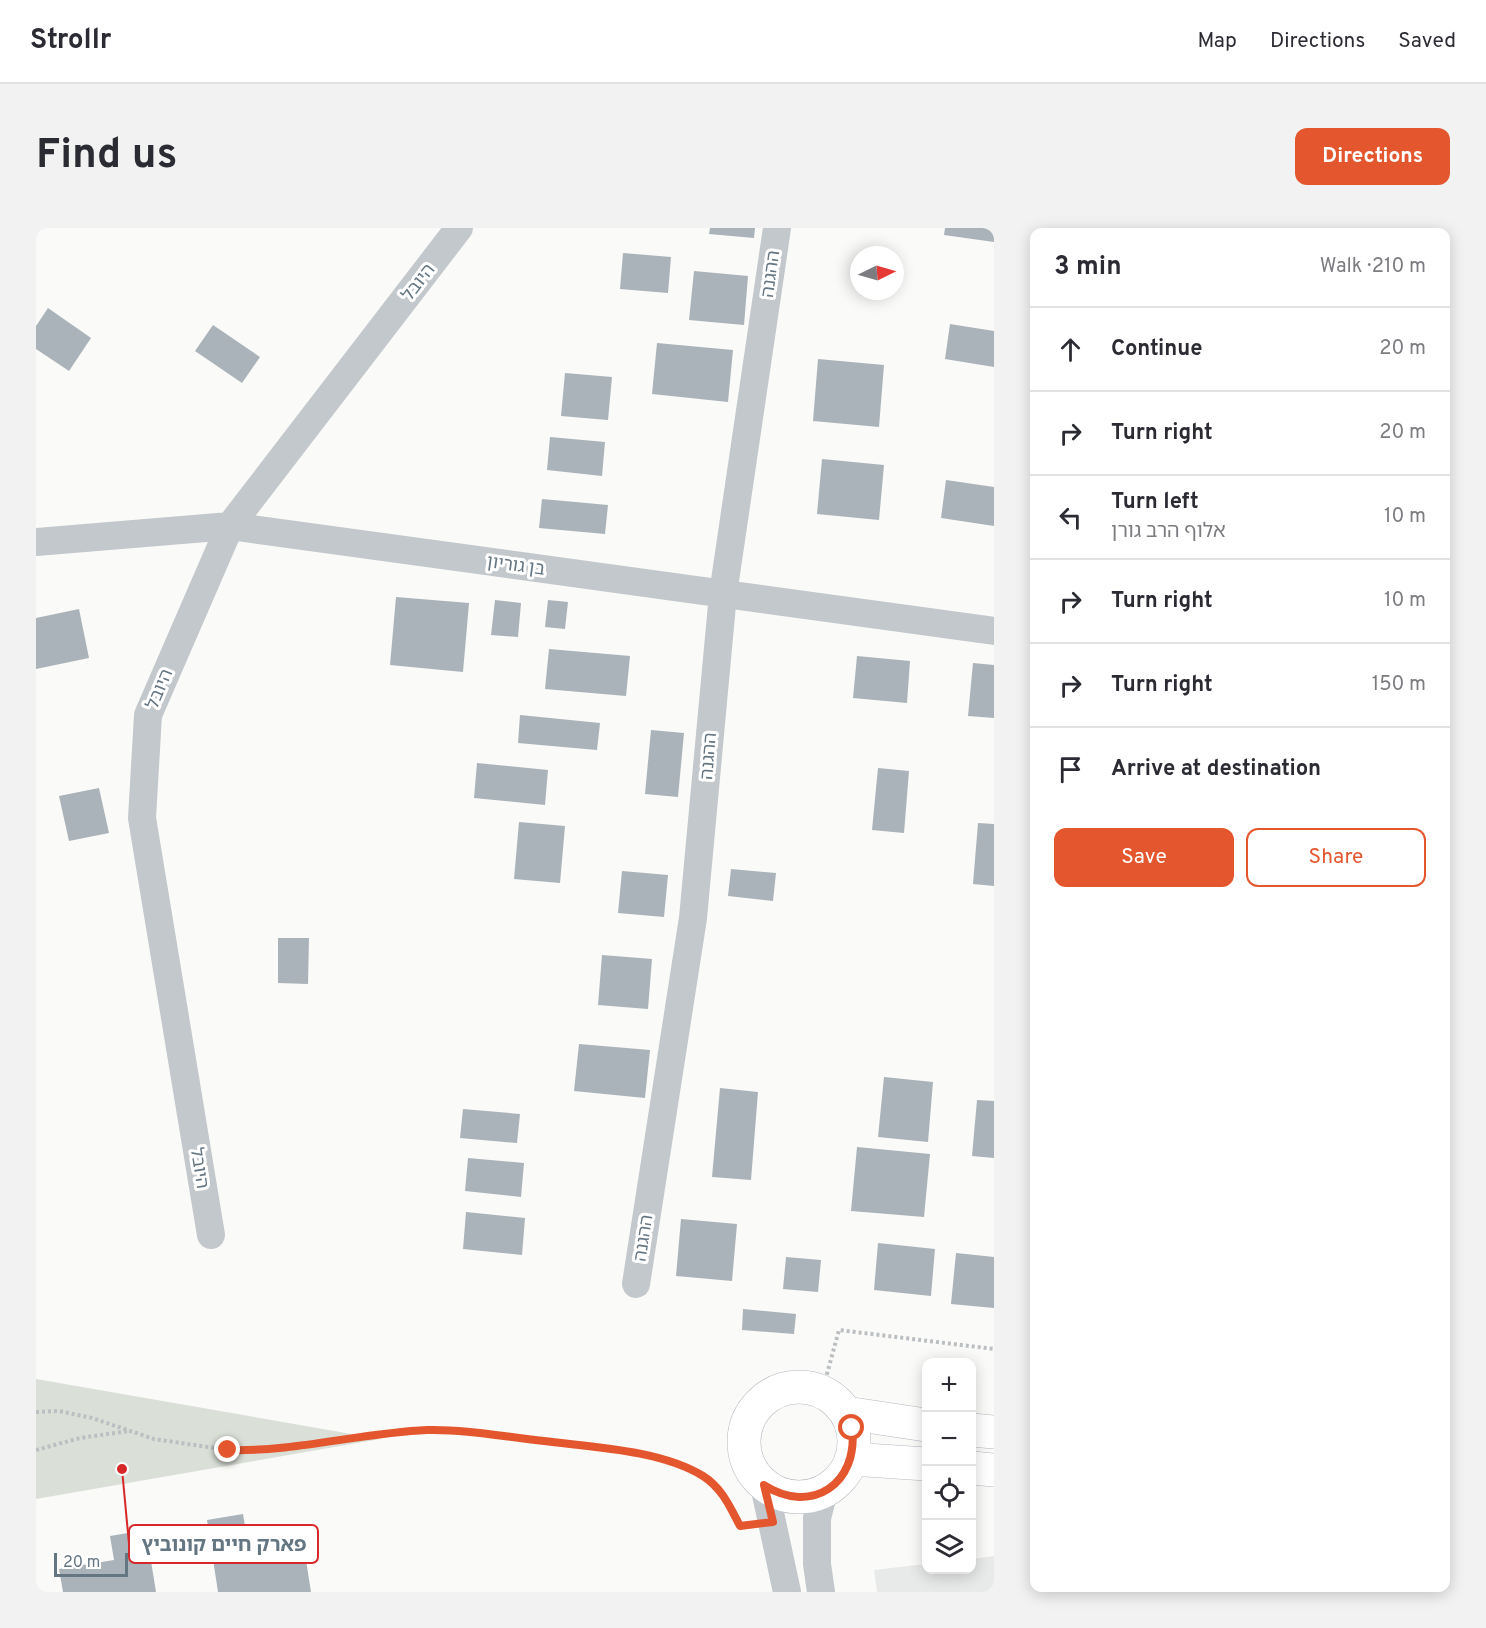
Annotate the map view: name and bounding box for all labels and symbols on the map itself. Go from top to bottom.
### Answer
north arrow [850,246,904,300]
street label: ההגנה [757,249,786,299]
street label: היובל [397,259,441,306]
street label: בן גוריון [485,551,546,582]
street label: היובל [142,666,179,713]
street label: ההגנה [696,732,723,781]
street label: היובל [184,1146,213,1191]
street label: ההגנה [629,1213,660,1263]
route start [838,1414,864,1440]
route end [214,1436,240,1462]
callout: פארק חיים קונוביץ [129,1525,318,1563]
text: פארק חיים קונוביץ [141,1533,307,1559]
scale bar [54,1550,128,1578]

